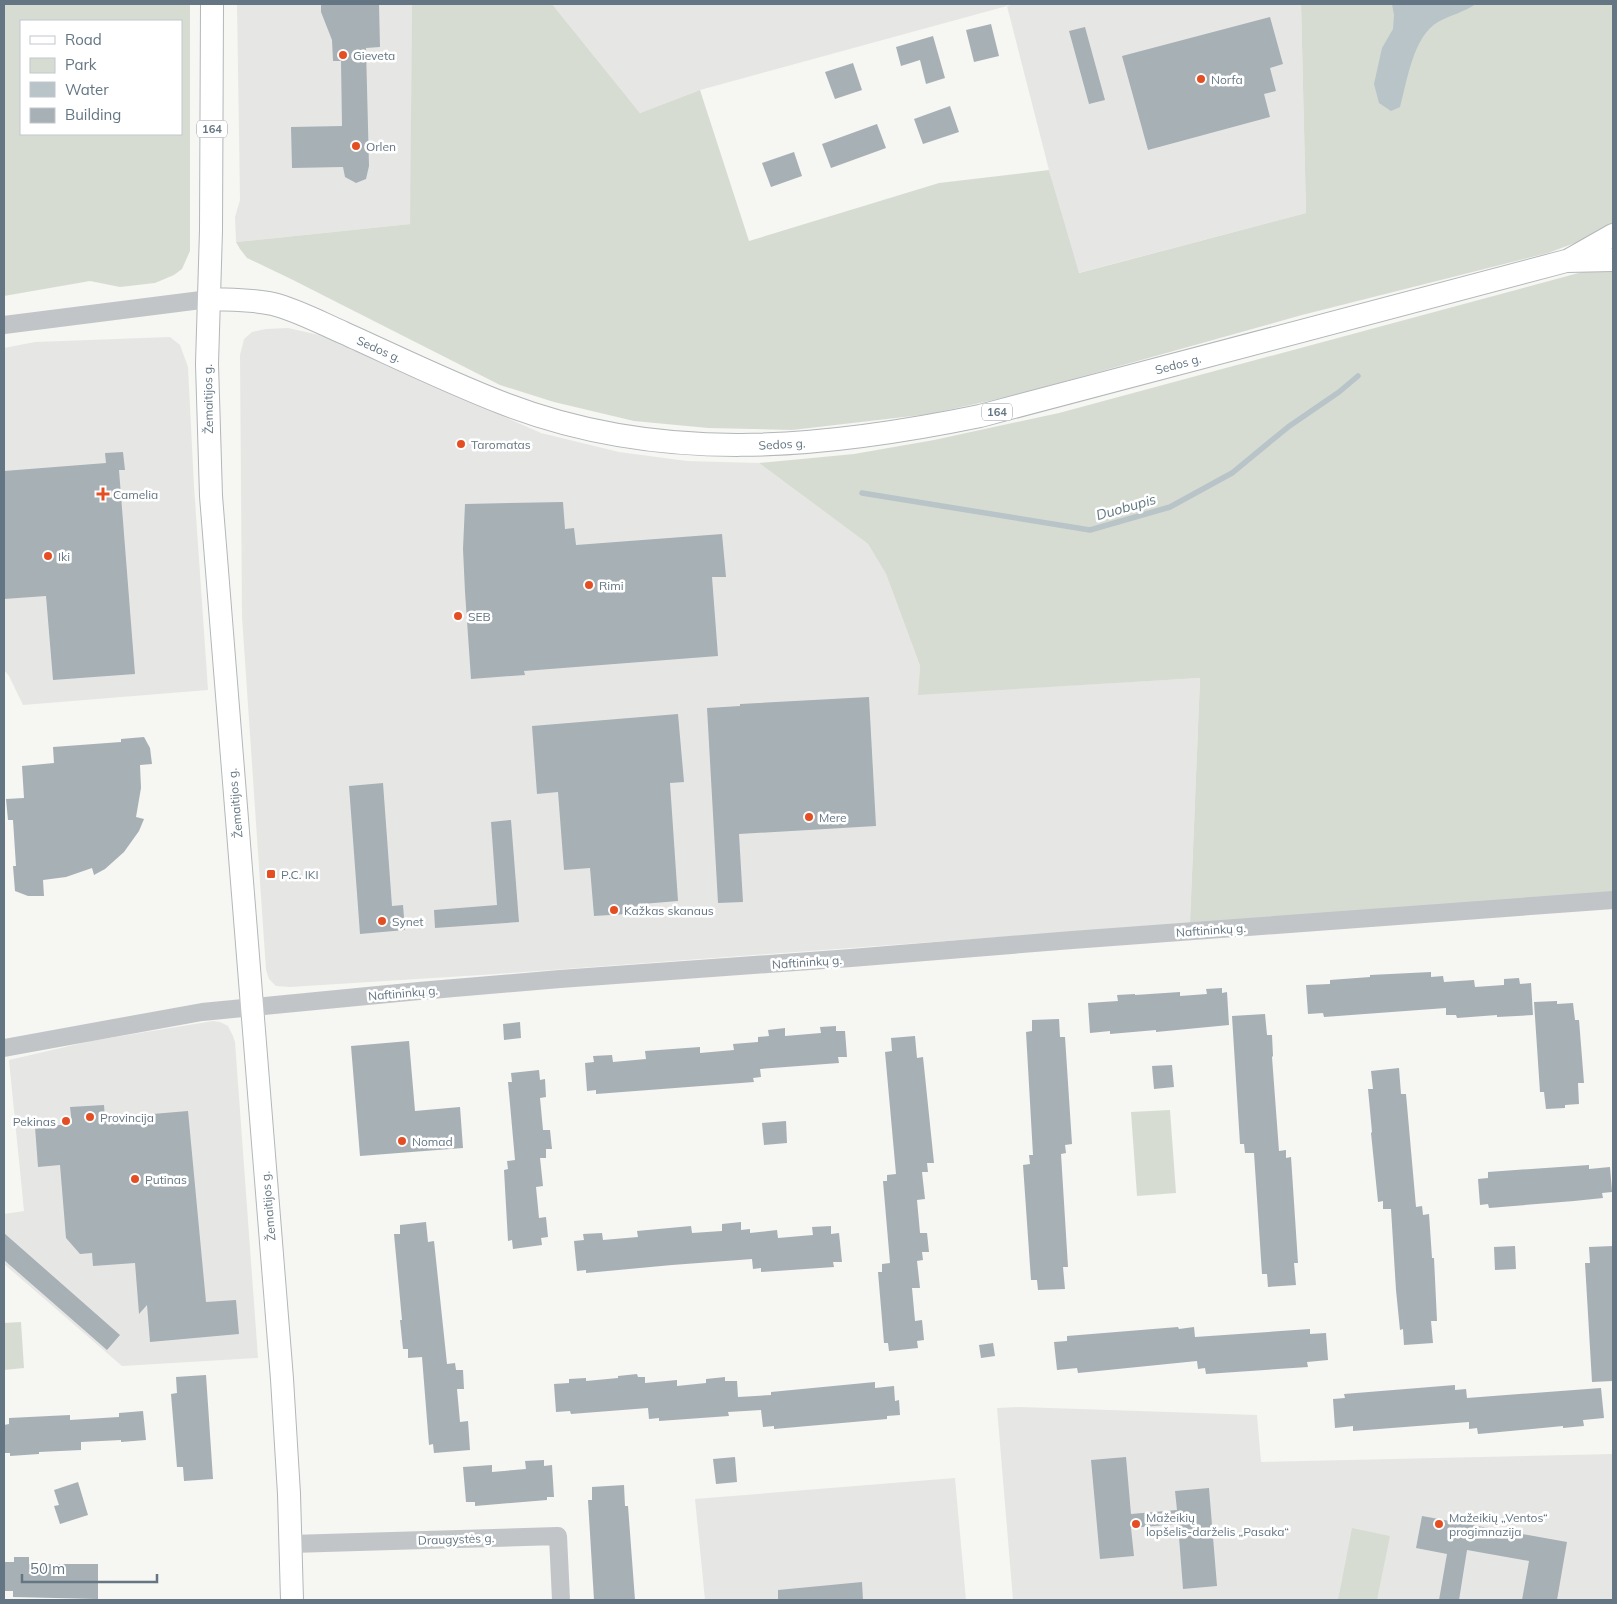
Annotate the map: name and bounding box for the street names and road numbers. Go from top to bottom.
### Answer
road number: 164 [197,120,227,138]
street label: Sedos g. [354,333,404,365]
street label: Sedos g. [1153,351,1203,377]
street label: Žemaitijos g. [200,364,216,434]
road number: 164 [982,404,1012,421]
street label: Sedos g. [758,435,806,453]
street label: Žemaitijos g. [224,768,246,838]
street label: Naftininkų g. [1175,920,1247,940]
street label: Naftininkų g. [771,952,843,972]
street label: Naftininkų g. [367,982,439,1004]
street label: Žemaitijos g. [257,1171,279,1241]
street label: Draugystės g. [418,1530,494,1548]

